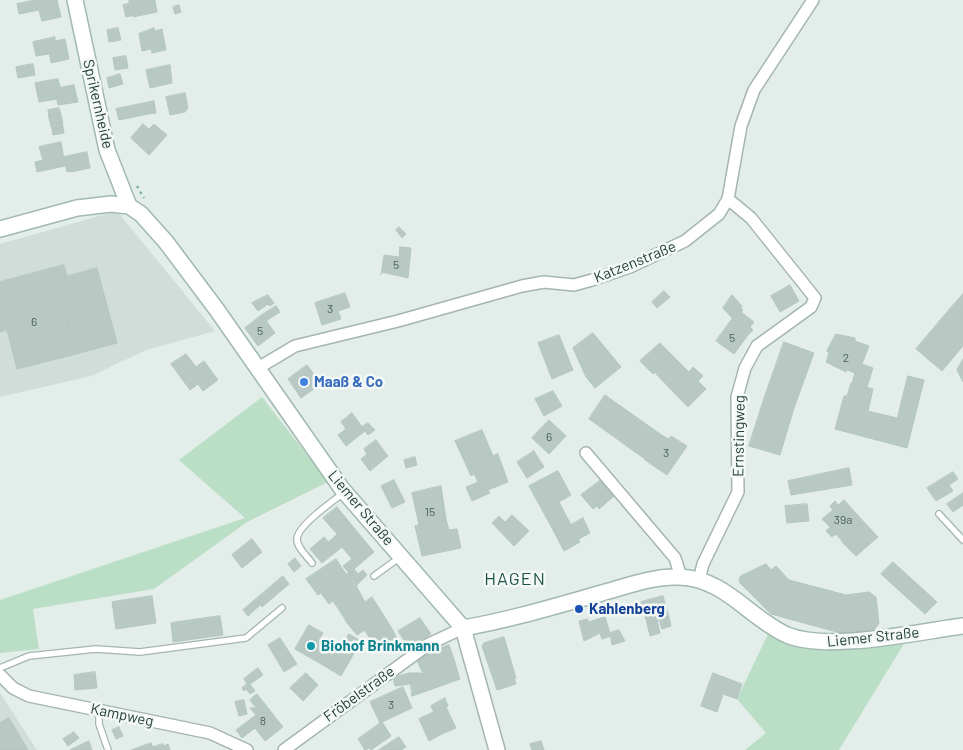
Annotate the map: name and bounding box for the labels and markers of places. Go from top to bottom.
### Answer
place label: Maaß & Co [314,373,383,391]
marker: Maaß & Co [298,376,310,388]
place label: Kahlenberg [589,600,665,618]
marker: Kahlenberg [573,603,585,615]
place label: Biohof Brinkmann [321,637,439,655]
marker: Biohof Brinkmann [305,640,317,652]

